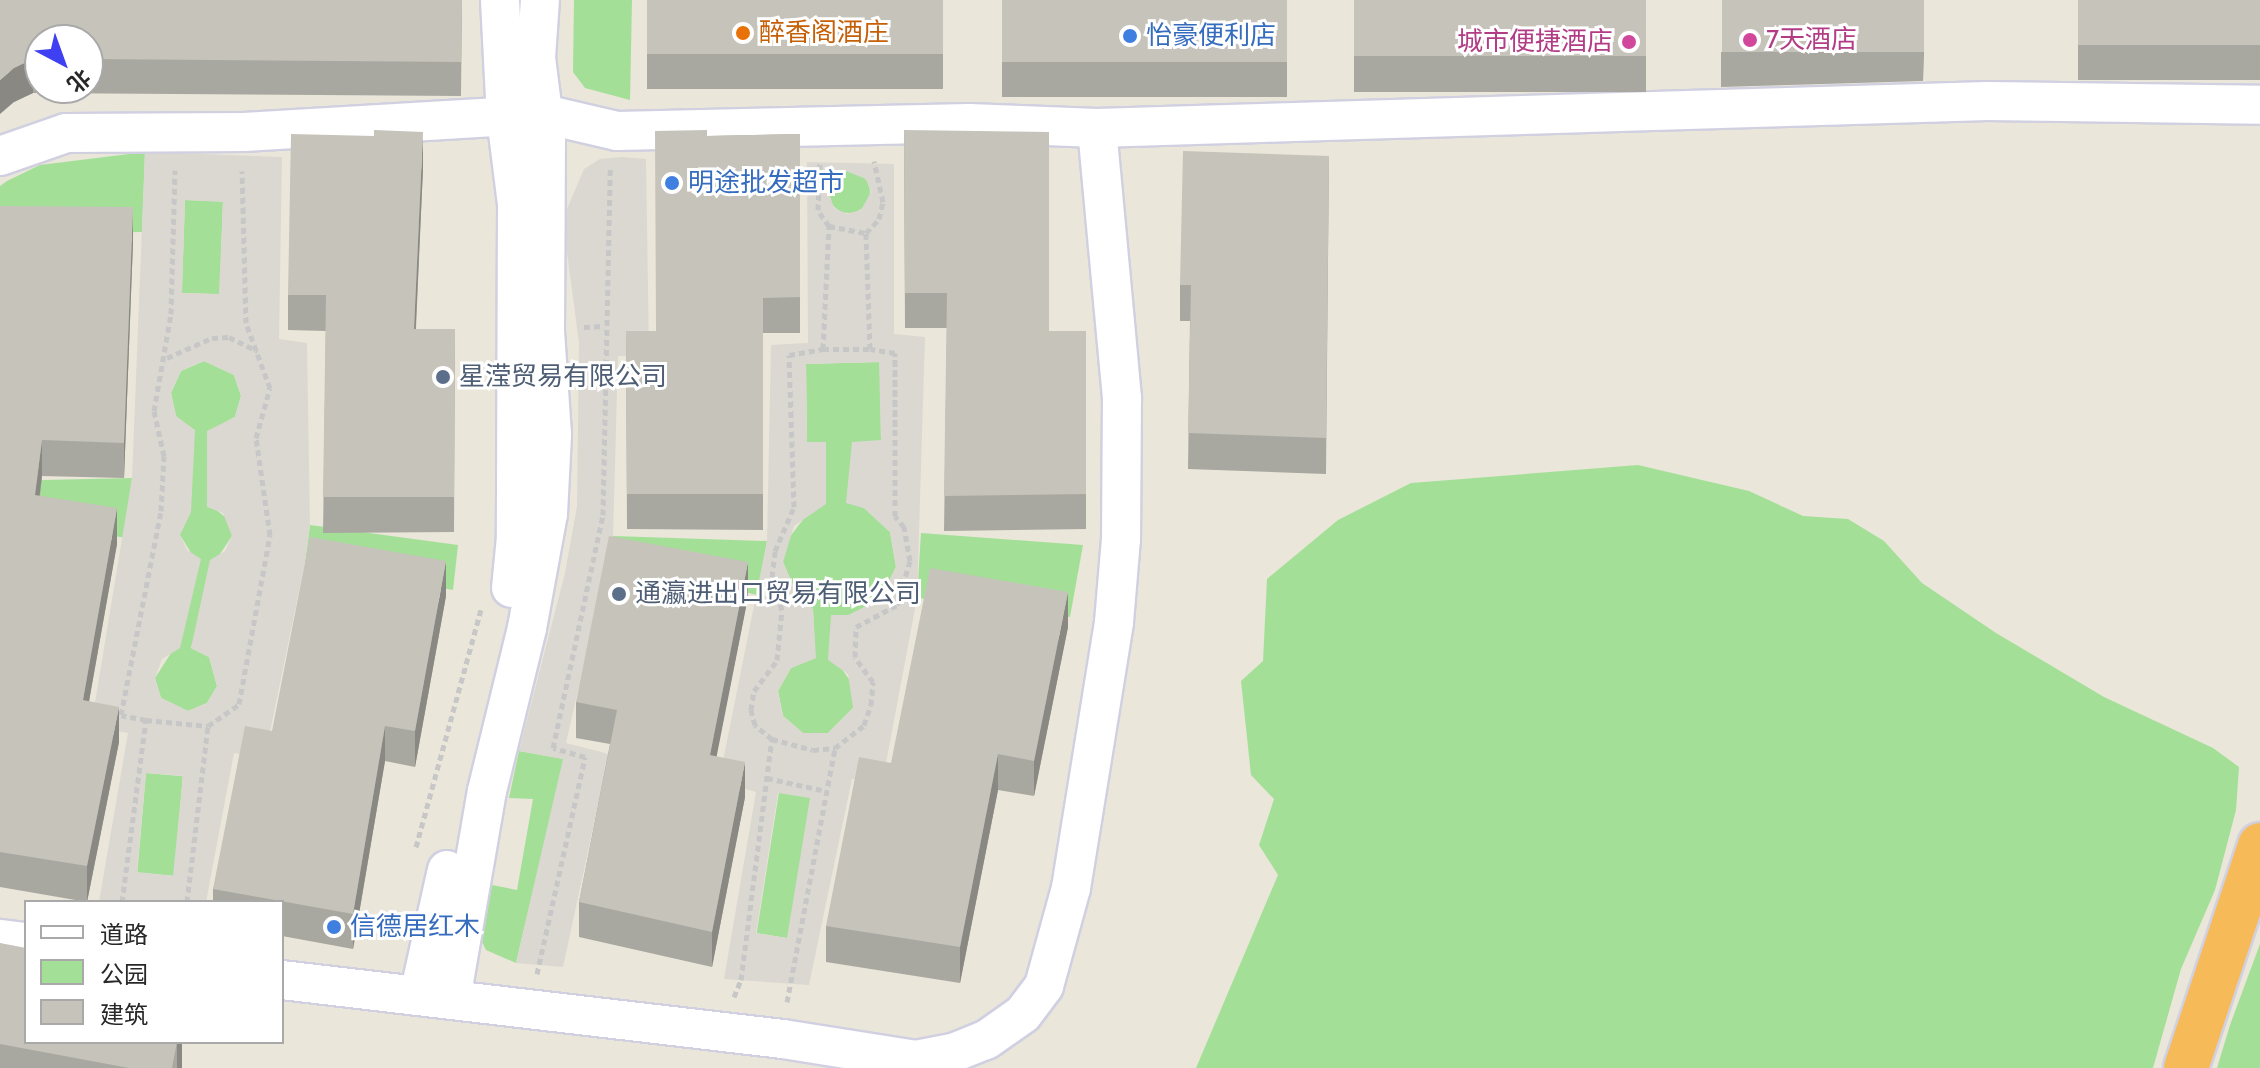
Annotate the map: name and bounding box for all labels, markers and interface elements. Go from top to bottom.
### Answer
place label: 醉香阁酒庄 [759,17,889,49]
place label: 怡豪便利店 [1146,20,1276,52]
north arrow [24,24,104,104]
marker: 醉香阁酒庄 [734,24,752,42]
place label: 7天酒店 [1766,24,1857,56]
place label: 城市便捷酒店 [1457,26,1613,58]
marker: 怡豪便利店 [1121,27,1139,45]
marker: 7天酒店 [1741,31,1759,49]
marker: 城市便捷酒店 [1620,33,1638,51]
text: 北 [62,64,96,98]
place label: 明途批发超市 [688,167,844,199]
marker: 明途批发超市 [663,174,681,192]
place label: 星滢贸易有限公司 [459,361,667,393]
marker: 星滢贸易有限公司 [434,368,452,386]
place label: 通瀛进出口贸易有限公司 [635,578,921,610]
marker: 通瀛进出口贸易有限公司 [610,585,628,603]
legend [24,900,284,1044]
place label: 信德居红木 [350,911,480,943]
marker: 信德居红木 [325,918,343,936]
text: 道路 [100,920,148,949]
text: 公园 [100,960,148,989]
text: 建筑 [100,1000,148,1029]

